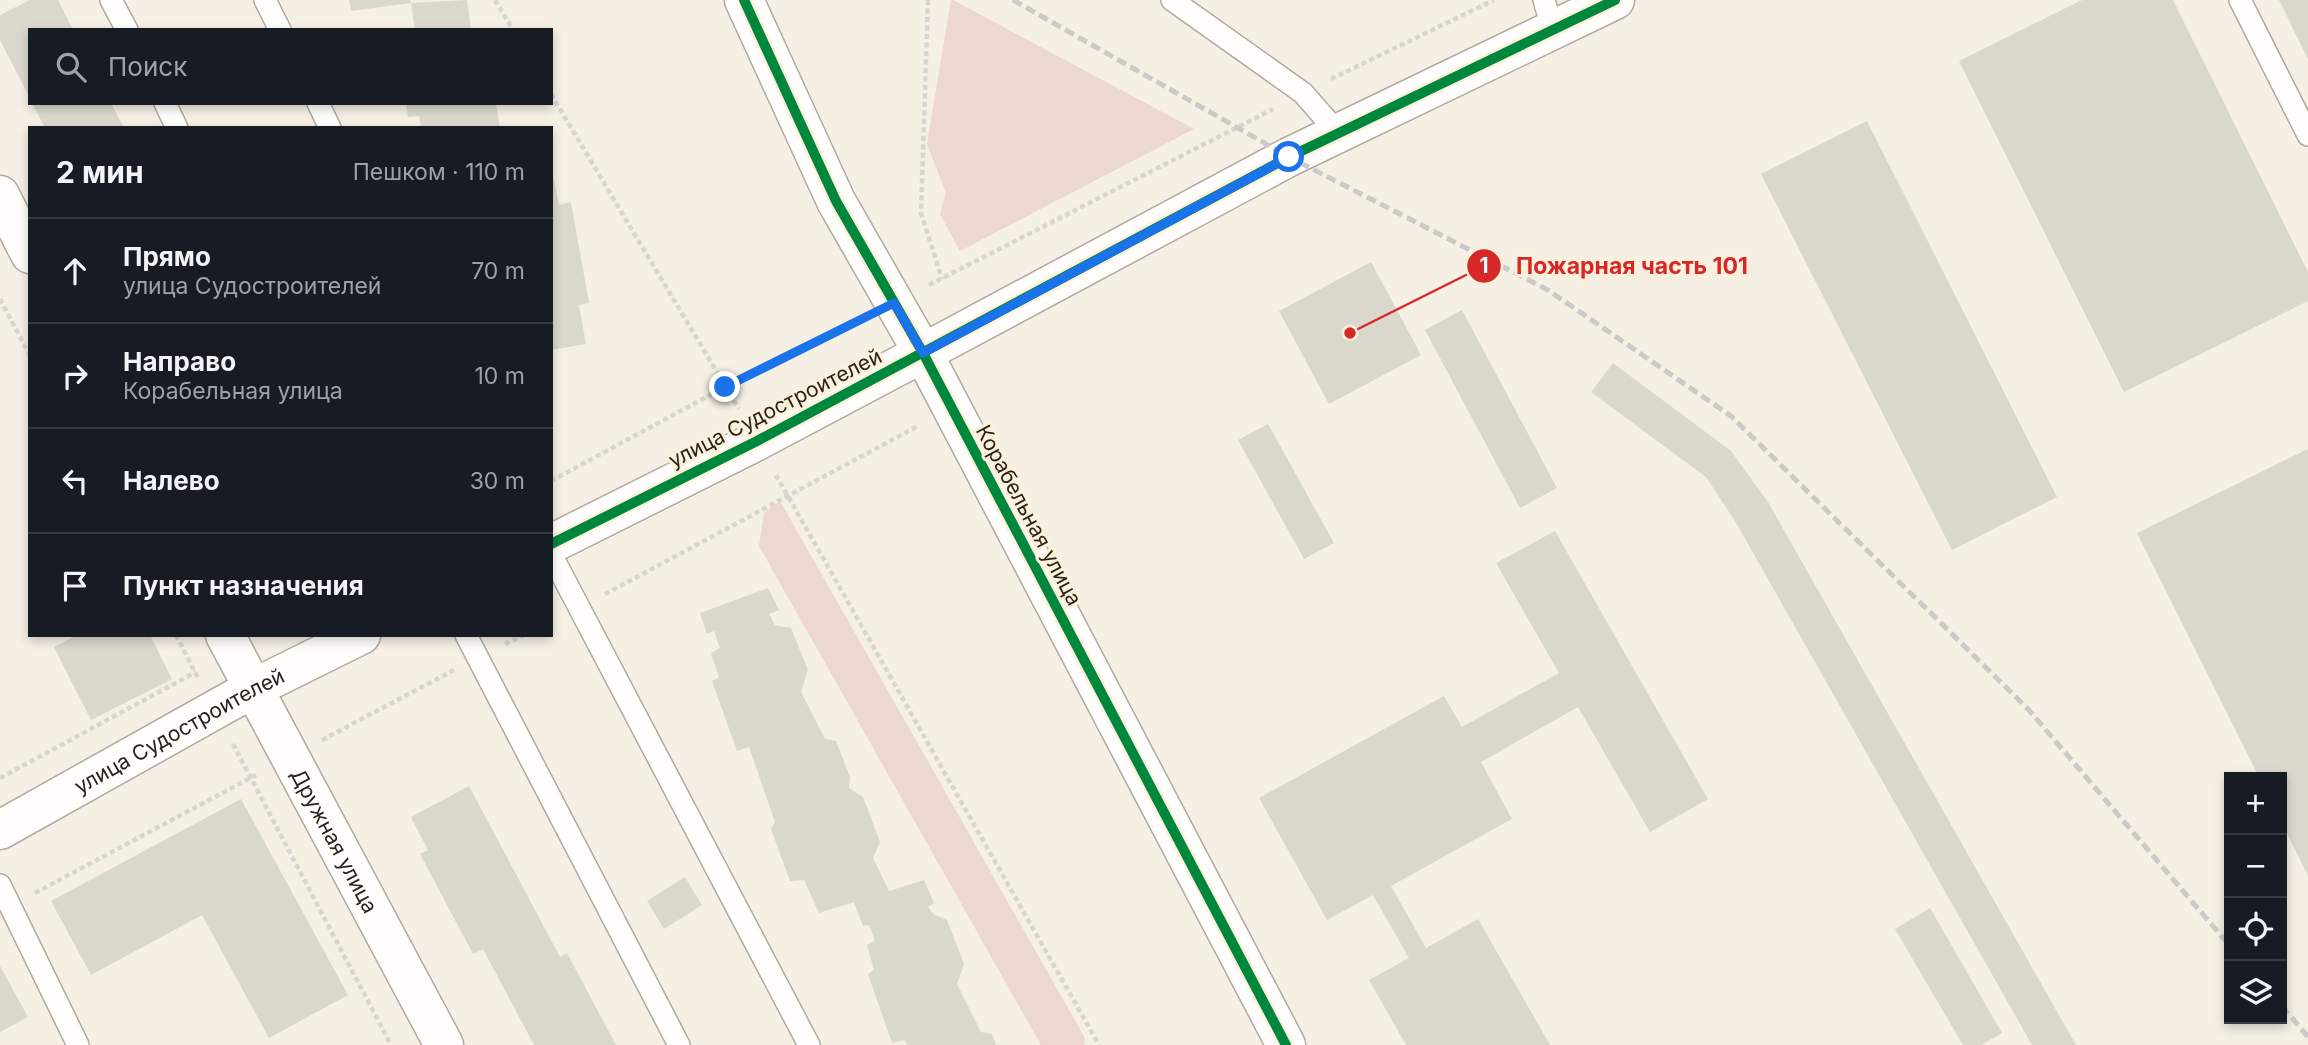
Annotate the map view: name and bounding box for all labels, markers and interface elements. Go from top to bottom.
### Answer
search box [28,28,553,105]
icon: search [52,48,90,86]
text: Поиск [108,51,187,82]
route start [1273,141,1304,172]
text: 2 мин [56,154,144,190]
text: Пешком · 110 m [353,158,525,186]
text: Прямо [123,241,211,272]
callout: Пожарная часть 101 [1467,244,1762,288]
icon: ahead [56,252,94,290]
text: Пожарная часть 101 [1516,252,1748,280]
text: 1 [1479,253,1489,278]
text: 70 m [471,257,525,285]
text: улица Судостроителей [123,272,381,300]
street label: улица Судостроителей [664,343,886,473]
text: Направо [123,346,236,377]
icon: right [56,357,94,395]
text: 10 m [475,362,525,390]
route end [709,371,740,402]
text: Корабельная улица [123,377,343,405]
street label: Корабельная улица [971,421,1087,609]
icon: left [56,462,94,500]
text: Налево [123,465,220,496]
text: 30 m [470,467,525,495]
icon: arrive [56,567,94,605]
text: Пункт назначения [123,570,364,601]
street label: улица Судостроителей [70,663,288,798]
street label: Дружная улица [286,764,383,917]
map controls [2224,772,2287,1024]
button: + [2224,772,2287,835]
button: − [2224,835,2287,898]
button: locate [2224,898,2287,961]
button: layers [2224,961,2287,1024]

